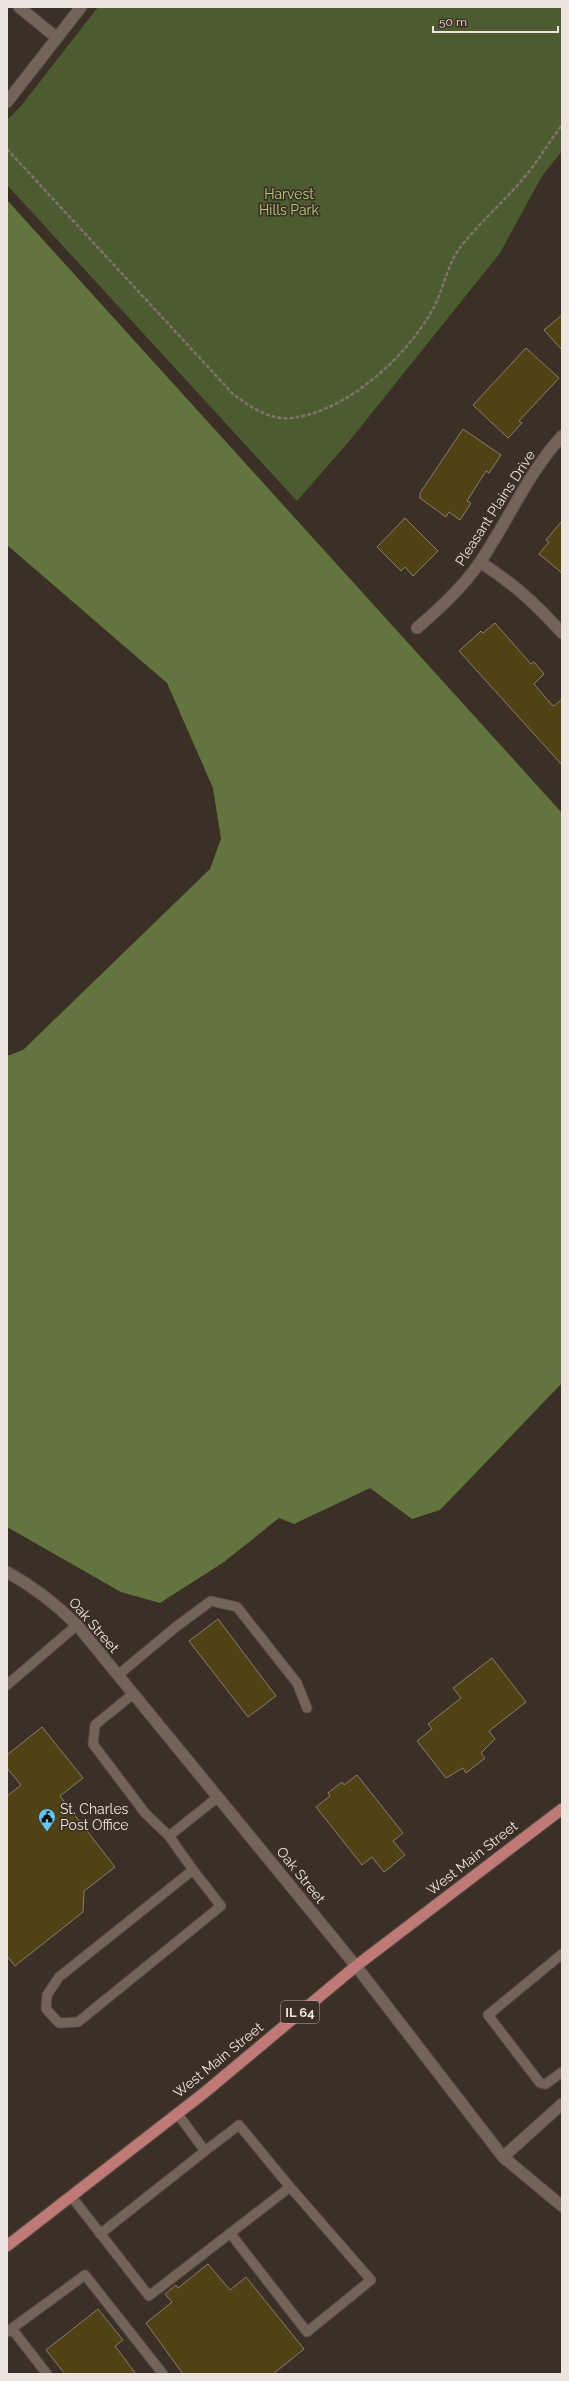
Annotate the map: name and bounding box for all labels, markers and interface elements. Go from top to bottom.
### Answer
scale bar [433,8,558,34]
text: 50 m [439,15,467,29]
park label: Harvest Hills Park [259,186,320,218]
street label: Pleasant Plains Drive [452,447,538,569]
street label: Oak Street [66,1594,123,1656]
place label: St. Charles Post Office [60,1801,129,1833]
public building icon: St. Charles Post Office [37,1807,57,1832]
street label: West Main Street [424,1818,521,1898]
street label: Oak Street [273,1844,329,1907]
road number: IL 64 [281,2001,319,2023]
street label: West Main Street [170,2019,266,2101]

